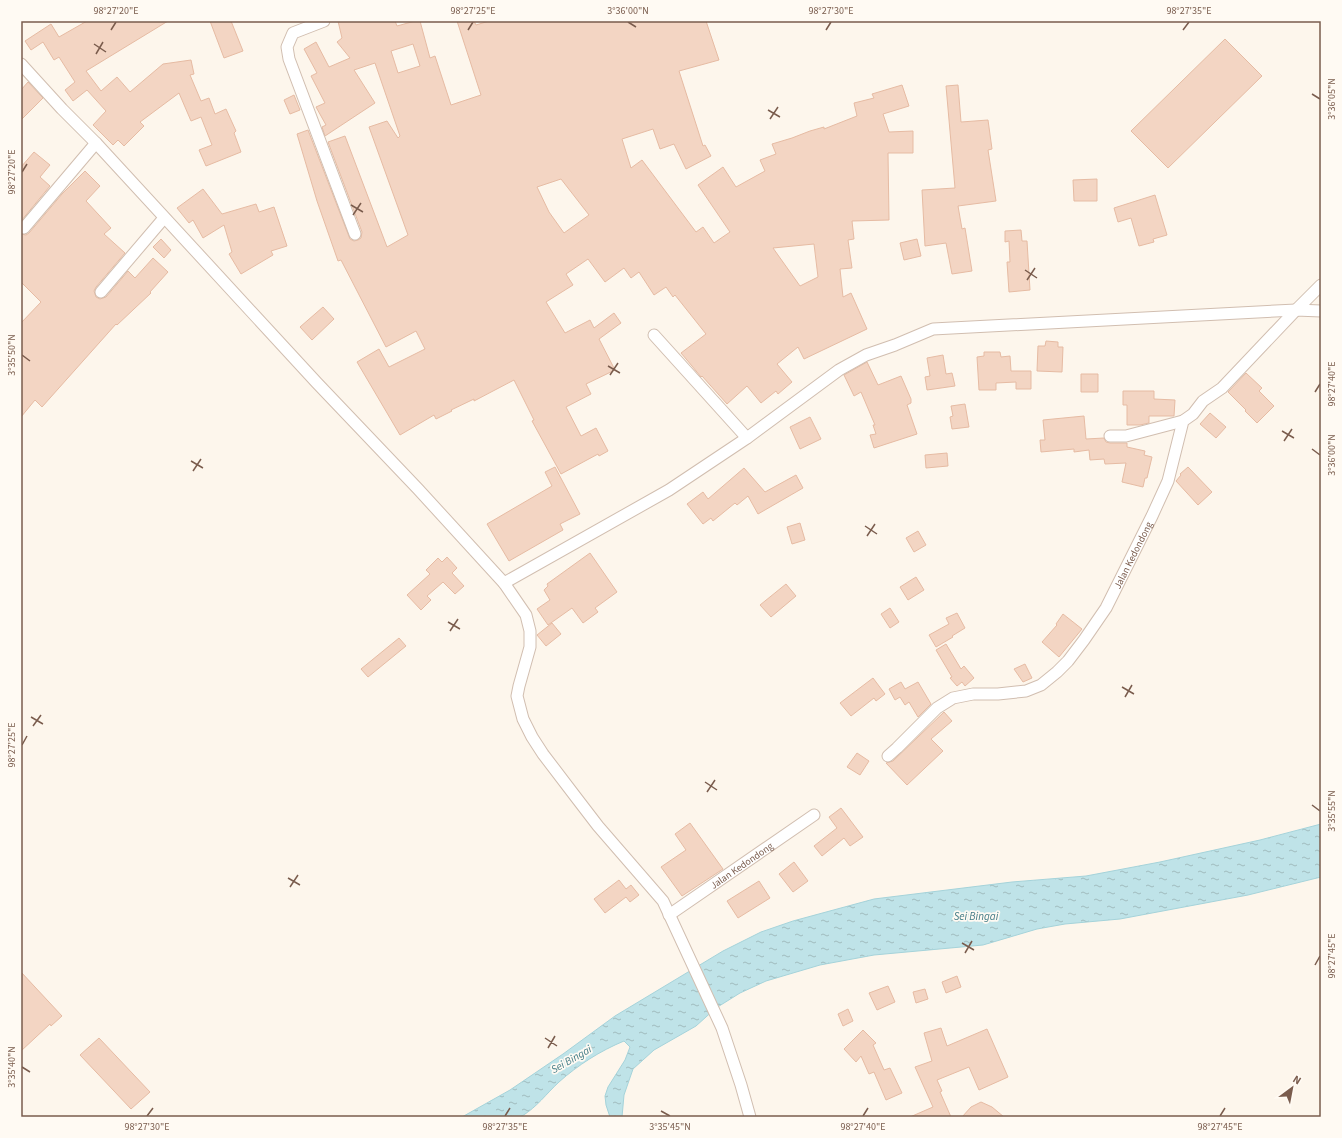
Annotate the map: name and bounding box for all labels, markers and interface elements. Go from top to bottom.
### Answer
text: 98°27'20"E [93,4,139,18]
text: 98°27'25"E [450,4,496,18]
text: 3°36'00"N [607,4,649,18]
text: 98°27'30"E [808,4,854,18]
text: 98°27'35"E [1166,4,1212,18]
text: 3°36'05"N [1325,78,1339,120]
text: 98°27'20"E [5,149,19,195]
text: 3°35'50"N [5,334,19,376]
text: 98°27'40"E [1325,361,1339,407]
text: 3°36'00"N [1325,434,1339,476]
street label: Jalan Kedondong [1111,519,1156,591]
text: 98°27'25"E [5,722,19,768]
text: 3°35'55"N [1325,790,1339,832]
street label: Jalan Kedondong [708,839,776,893]
water label: Sei Bingai [954,909,999,924]
text: 98°27'45"E [1325,933,1339,979]
water label: Sei Bingai [548,1042,595,1077]
text: 3°35'40"N [5,1046,19,1088]
north arrow [1272,1068,1312,1108]
text: N [1290,1072,1304,1088]
text: 98°27'30"E [124,1120,170,1134]
text: 98°27'35"E [482,1120,528,1134]
text: 3°35'45"N [649,1120,691,1134]
text: 98°27'40"E [840,1120,886,1134]
text: 98°27'45"E [1197,1120,1243,1134]

